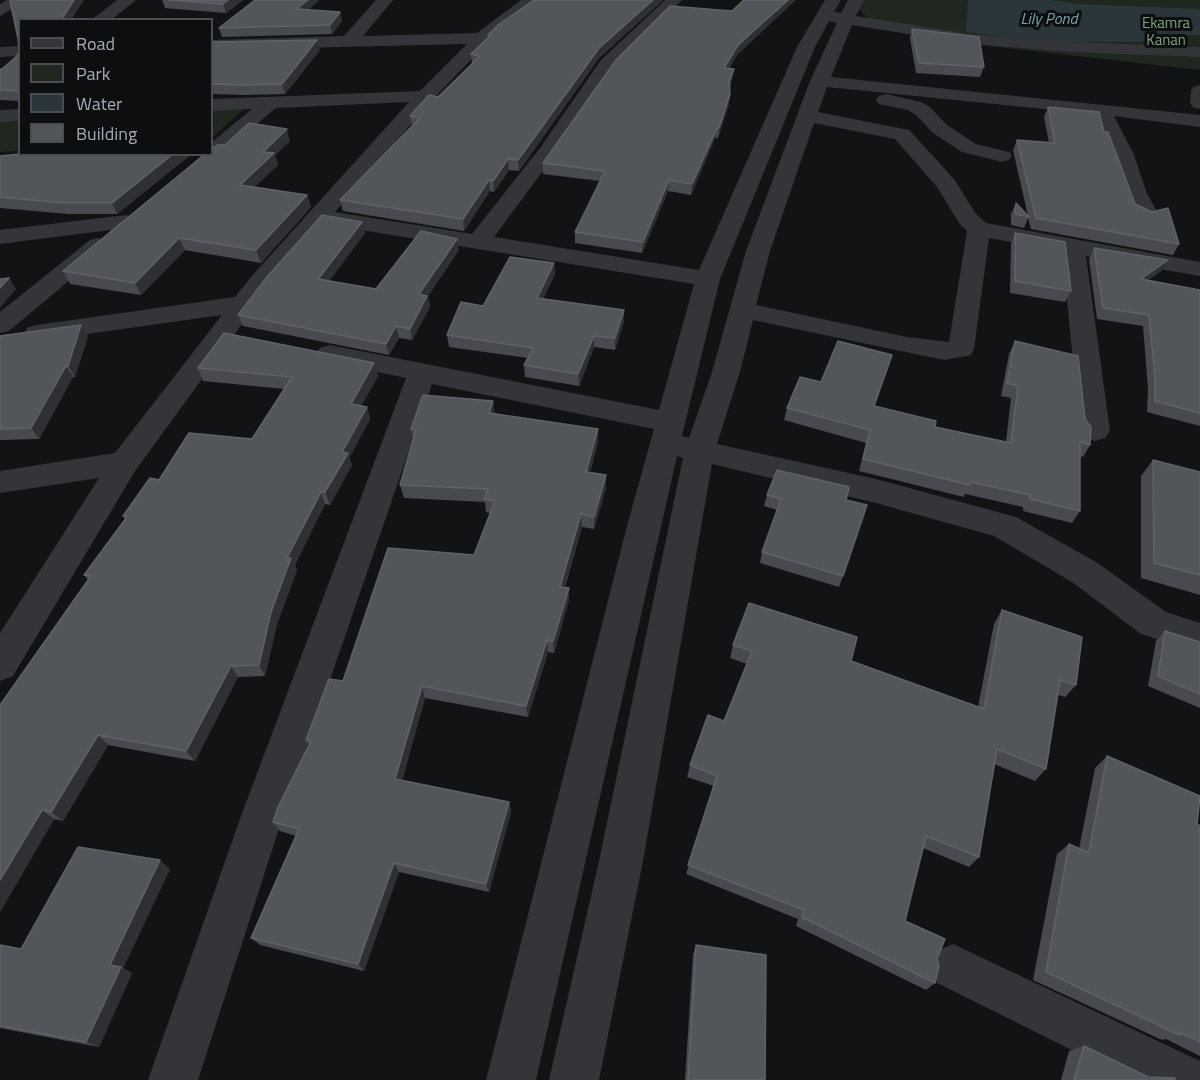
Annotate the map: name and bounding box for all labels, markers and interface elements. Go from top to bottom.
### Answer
water label: Lily Pond [1020,10,1078,30]
park label: Ekamra Kanan [1142,15,1190,50]
legend [18,18,213,156]
text: Road [76,30,115,57]
text: Park [76,60,110,87]
text: Water [76,90,122,117]
text: Building [76,120,137,147]

